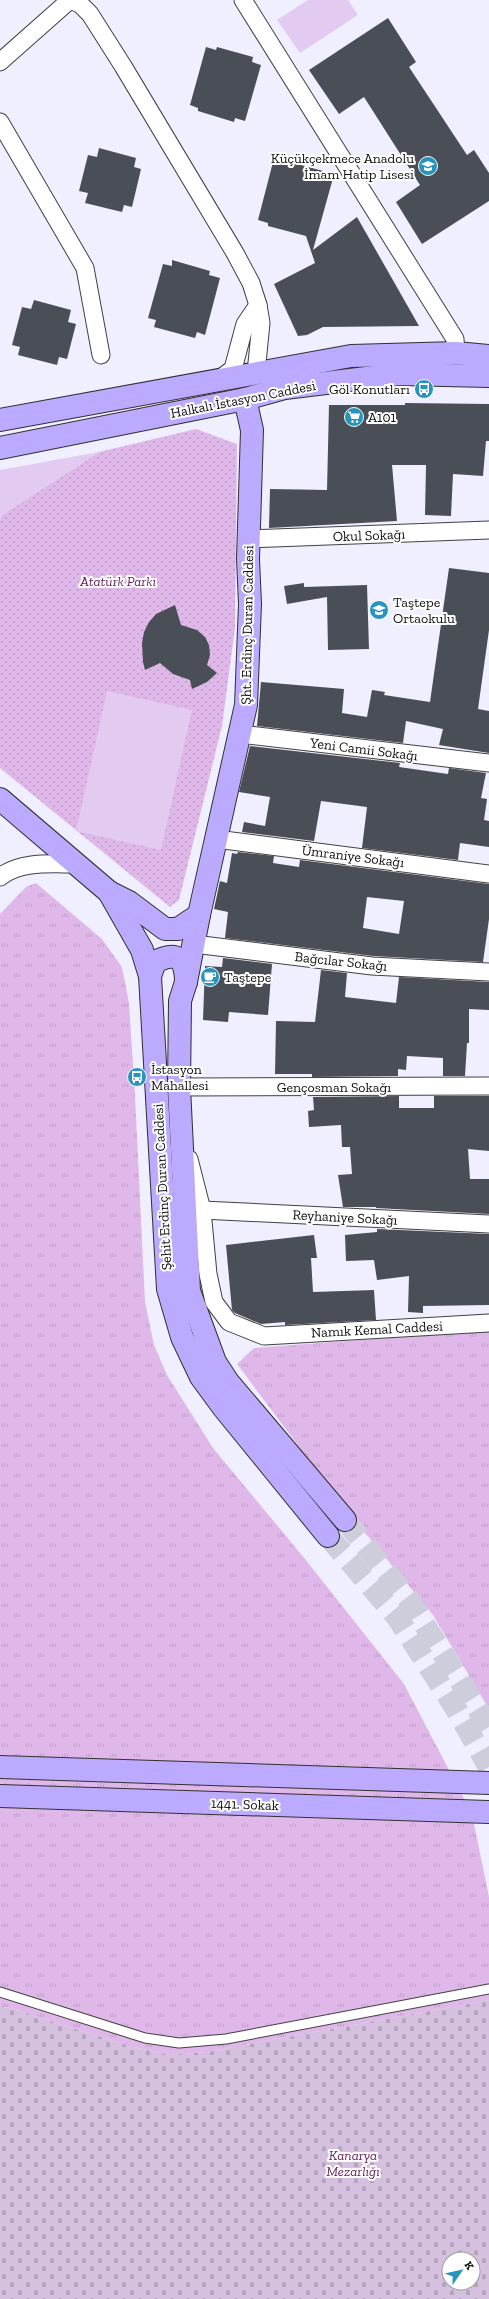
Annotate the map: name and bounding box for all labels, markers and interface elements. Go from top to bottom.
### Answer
place label: Küçükçekmece Anadolu İmam Hatip Lisesi [271,150,414,183]
school or university icon: Küçükçekmece Anadolu İmam Hatip Lisesi [417,155,439,177]
street label: Halkalı İstasyon Caddesi [169,377,317,422]
bus stop icon: Göl Konutları [413,378,435,400]
place label: Göl Konutları [329,381,410,398]
supermarket icon: A101 [343,406,365,428]
place label: A101 [368,409,397,426]
street label: Okul Sokağı [333,526,406,545]
street label: Şht. Erdinç Duran Caddesi [238,545,257,705]
park label: Atatürk Parkı [79,573,156,590]
place label: Taştepe Ortaokulu [393,594,455,627]
school or university icon: Taştepe Ortaokulu [368,599,390,621]
street label: Yeni Camii Sokağı [308,734,419,765]
street label: Ümraniye Sokağı [301,842,405,871]
street label: Bağcılar Sokağı [294,948,388,975]
cafe icon: Taştepe [199,966,221,988]
place label: Taştepe [224,969,272,986]
place label: İstasyon Mahallesi [151,1061,209,1094]
bus stop icon: İstasyon Mahallesi [126,1066,148,1088]
street label: Gençosman Sokağı [277,1079,391,1096]
street label: Şehit Erdinç Duran Caddesi [150,1103,175,1271]
street label: Reyhaniye Sokağı [292,1206,398,1229]
street label: Namık Kemal Caddesi [311,1318,443,1341]
street label: 1441. Sokak [211,1795,280,1814]
park label: Kanarya Mezarlığı [326,2147,380,2180]
north arrow [441,2251,481,2291]
text: K [461,2259,477,2273]

